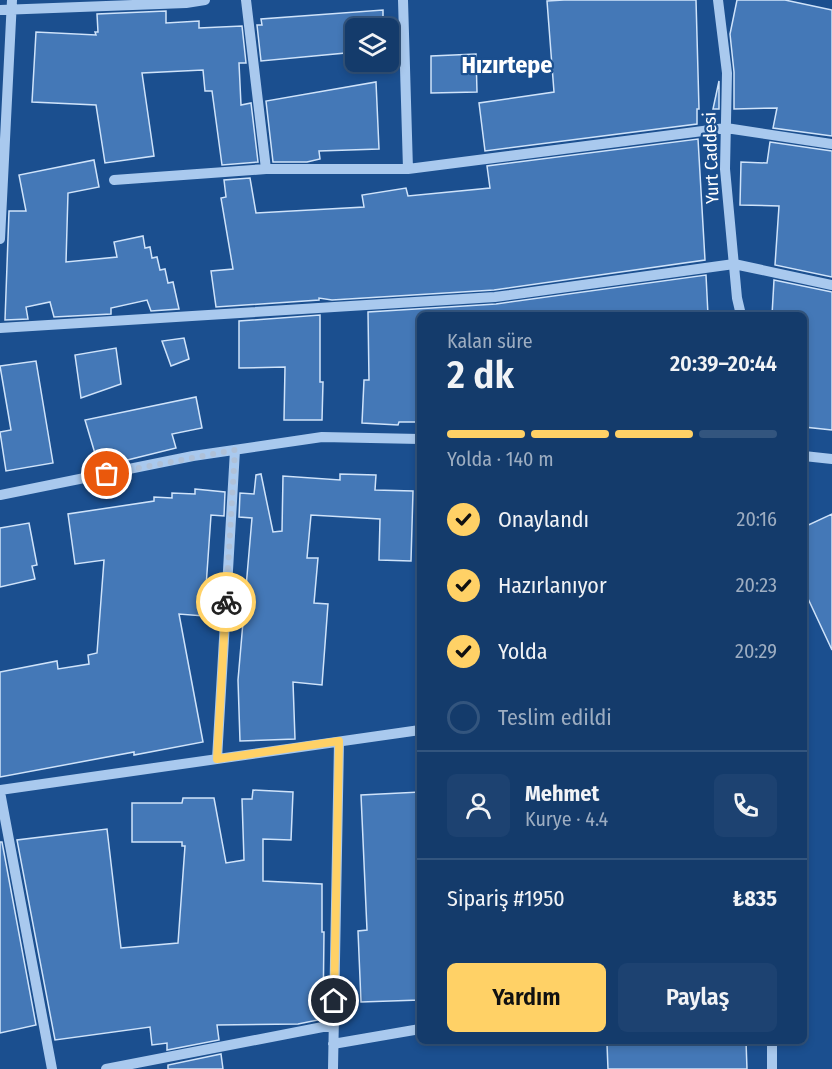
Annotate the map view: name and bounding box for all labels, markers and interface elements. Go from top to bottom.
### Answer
map controls [345,18,399,72]
button: layers [345,18,399,72]
district label: Hızırtepe [461,51,553,79]
street label: Yurt Caddesi [698,112,724,204]
text: Kalan süre [447,329,533,353]
text: 20:39–20:44 [670,350,777,377]
text: 2 dk [447,352,514,398]
text: Yolda · 140 m [447,447,554,471]
pin [81,448,132,499]
icon: bag [90,457,123,490]
icon: check [447,503,480,536]
text: Onaylandı [498,506,589,533]
text: 20:16 [737,507,777,531]
icon: check [447,569,480,602]
courier [196,572,256,632]
text: Hazırlanıyor [498,572,607,599]
text: 20:23 [736,573,777,597]
icon: bike [210,586,243,619]
icon: check [447,635,480,668]
text: Yolda [498,638,548,665]
text: 20:29 [735,639,777,663]
text: Teslim edildi [498,704,612,731]
button: person [447,774,510,837]
button: phone [714,774,777,837]
text: Mehmet [525,780,599,807]
text: Kurye · 4.4 [525,807,608,831]
text: Sipariş #1950 [447,885,565,912]
text: ₺835 [732,885,777,912]
button: Yardım [447,963,606,1032]
button: Paylaş [618,963,777,1032]
pin [308,975,359,1026]
icon: home [317,984,350,1017]

